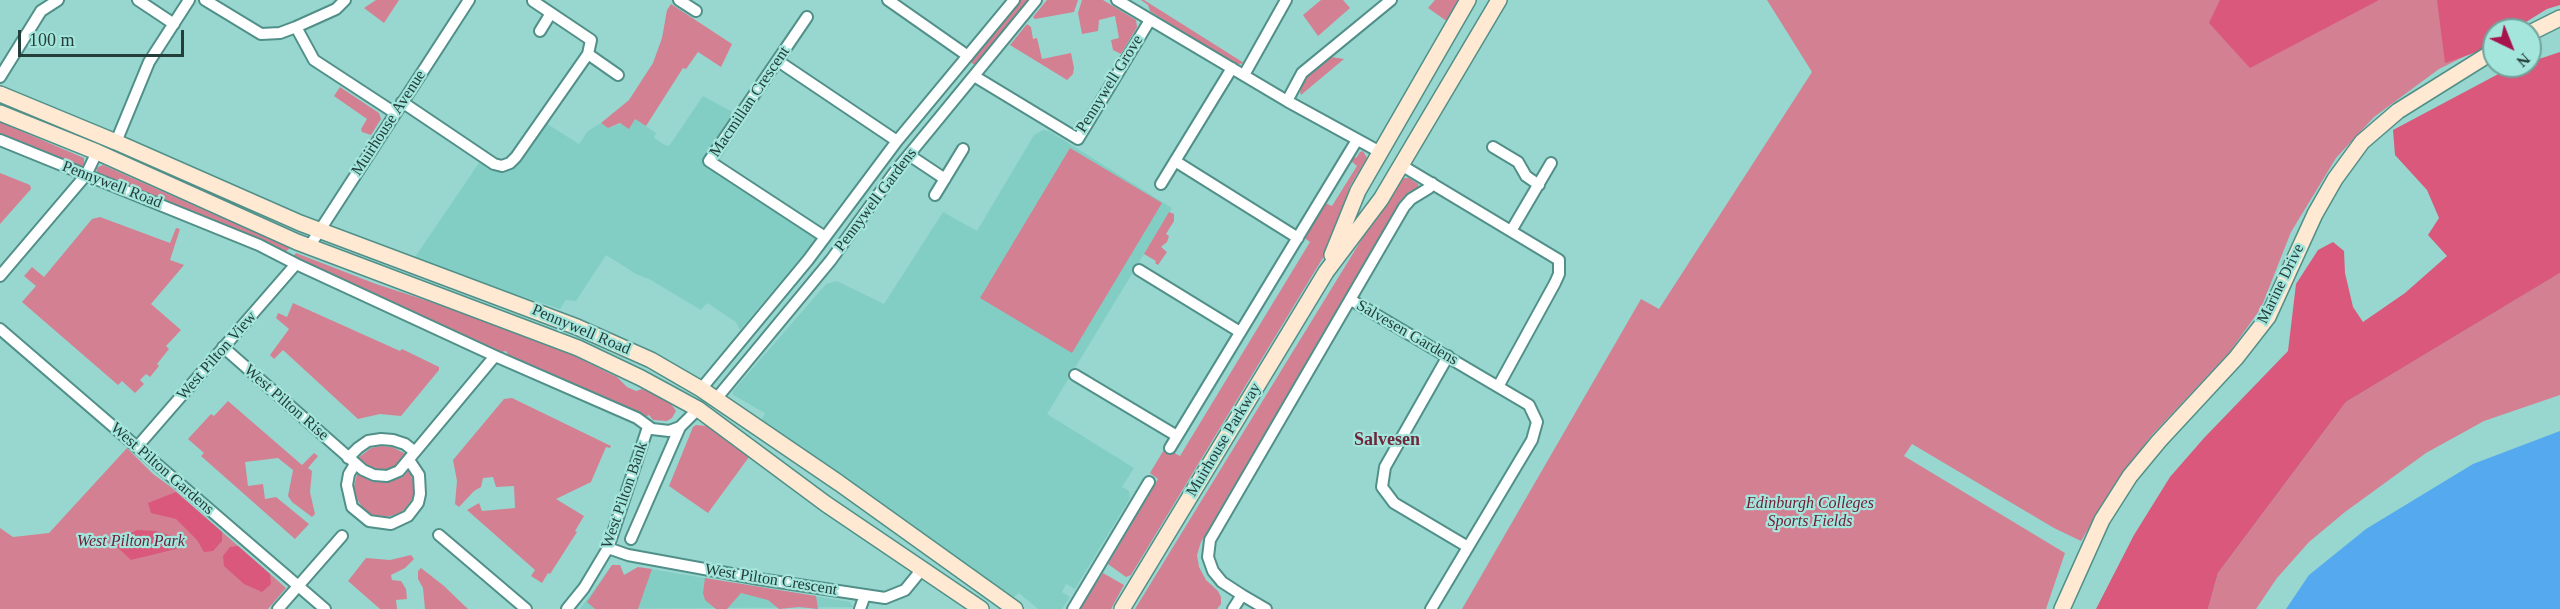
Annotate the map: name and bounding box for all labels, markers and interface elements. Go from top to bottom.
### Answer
scale bar [21,18,188,56]
north arrow [2482,18,2542,78]
text: 100 m [29,30,75,50]
street label: Pennywell Grove [1072,32,1148,136]
street label: Macmillan Crescent [706,43,794,161]
text: N [2513,50,2533,70]
street label: Muirhouse Avenue [348,67,430,179]
street label: Pennywell Gardens [831,144,921,256]
street label: Pennywell Road [59,157,165,213]
street label: Marine Drive [2253,241,2309,327]
street label: Salvesen Gardens [1353,296,1461,370]
street label: Pennywell Road [529,301,633,359]
street label: West Pilton View [173,308,261,404]
street label: West Pilton Rise [240,361,332,445]
street label: Muirhouse Parkway [1182,380,1266,500]
street label: West Pilton Gardens [106,419,218,519]
district label: Salvesen [1354,429,1420,451]
street label: West Pilton Bank [598,439,652,551]
park label: Edinburgh Colleges Sports Fields [1746,494,1874,532]
park label: West Pilton Park [77,532,185,552]
street label: West Pilton Crescent [703,560,839,600]

